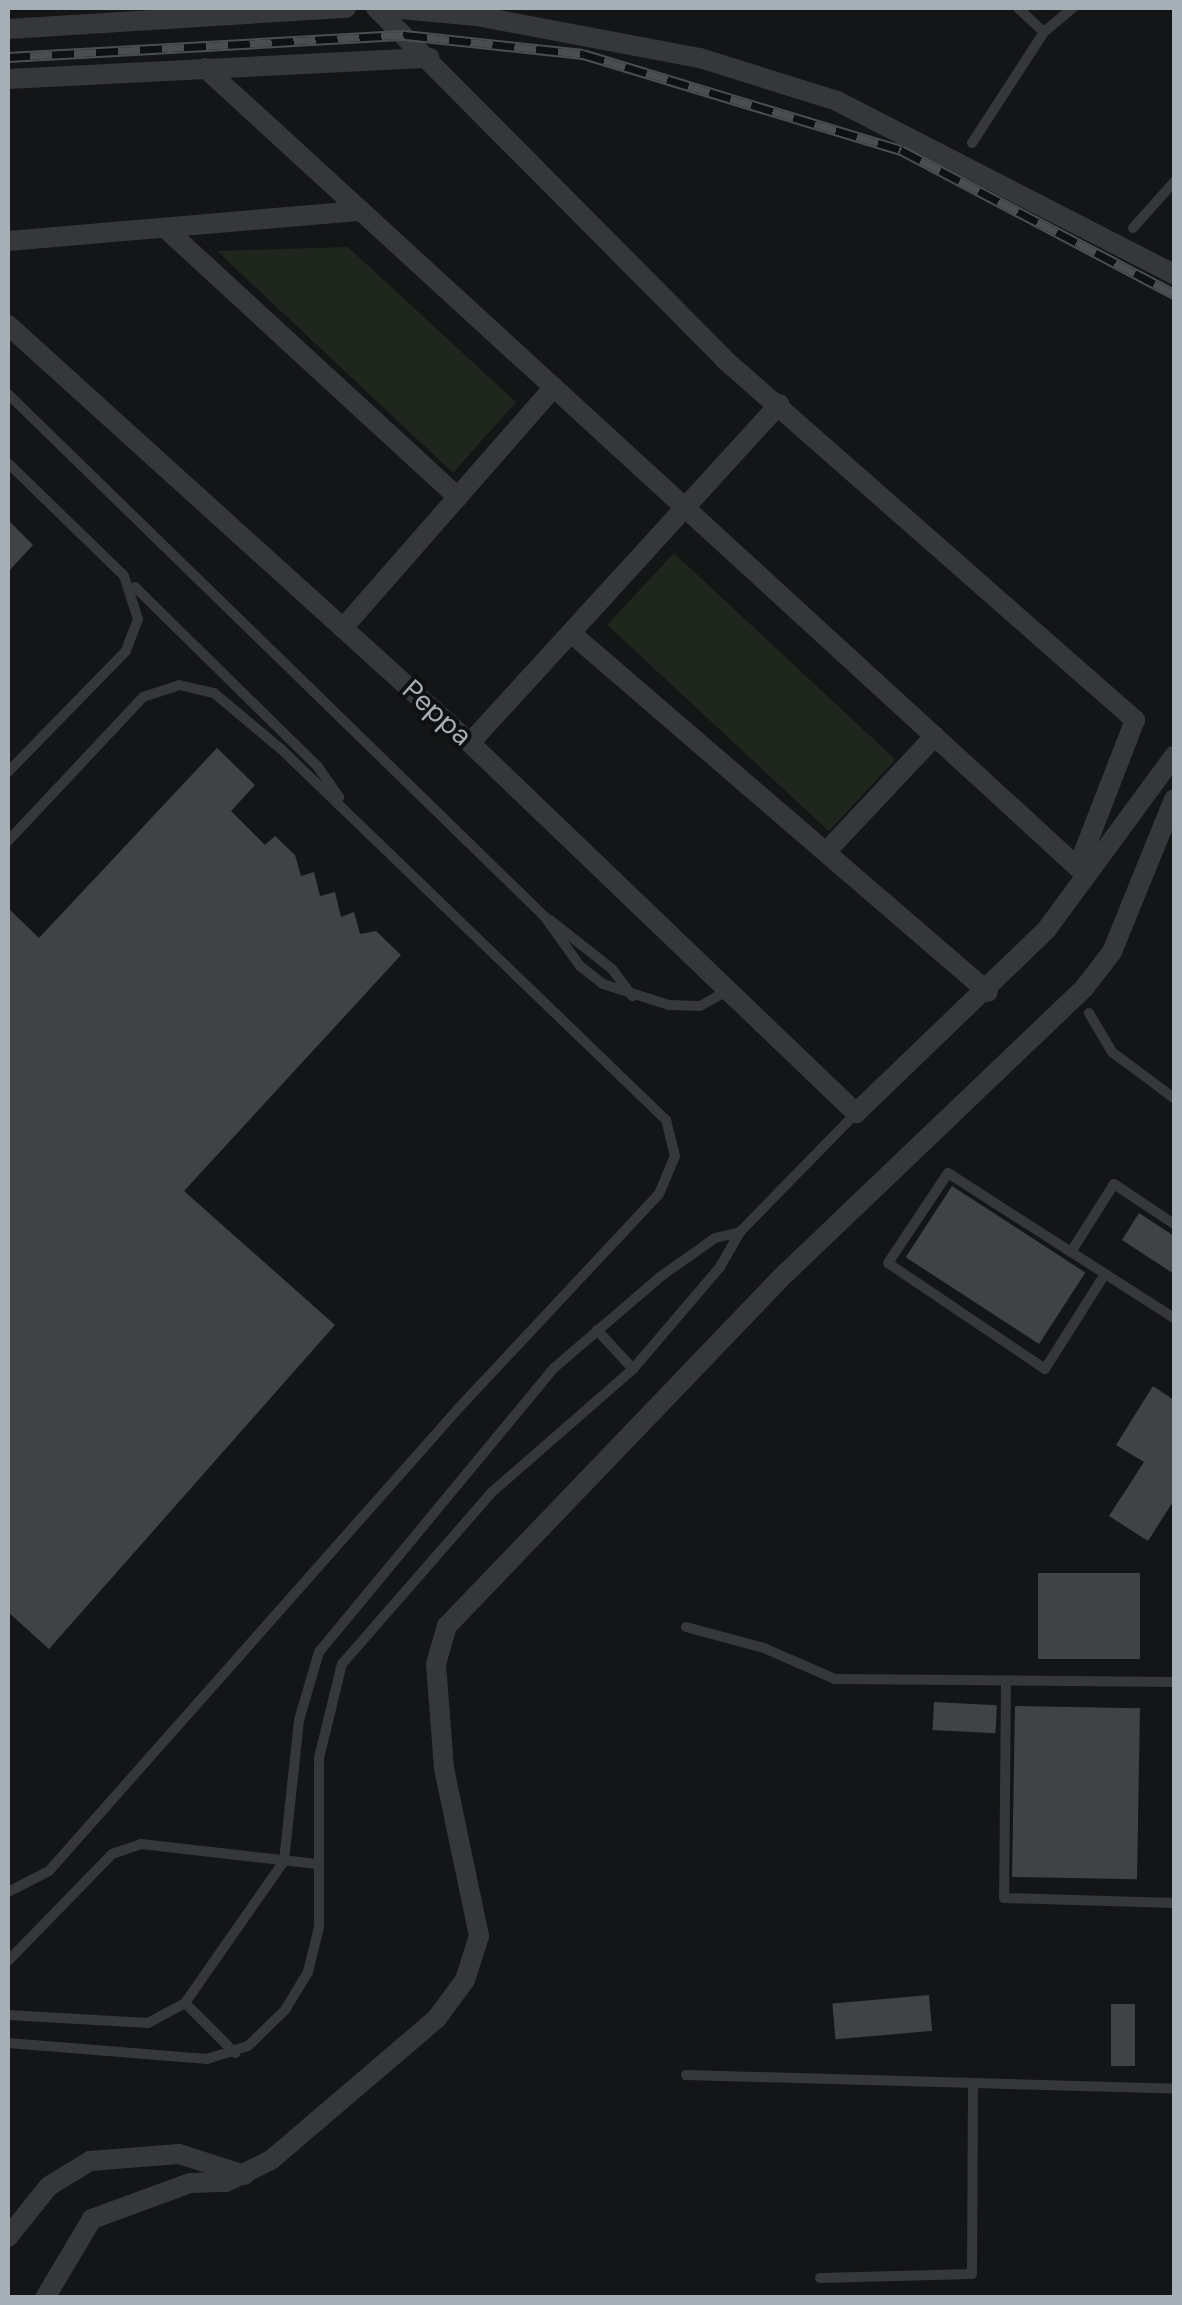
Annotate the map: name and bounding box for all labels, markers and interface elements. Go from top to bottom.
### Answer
street label: Peppa [395,673,479,753]

